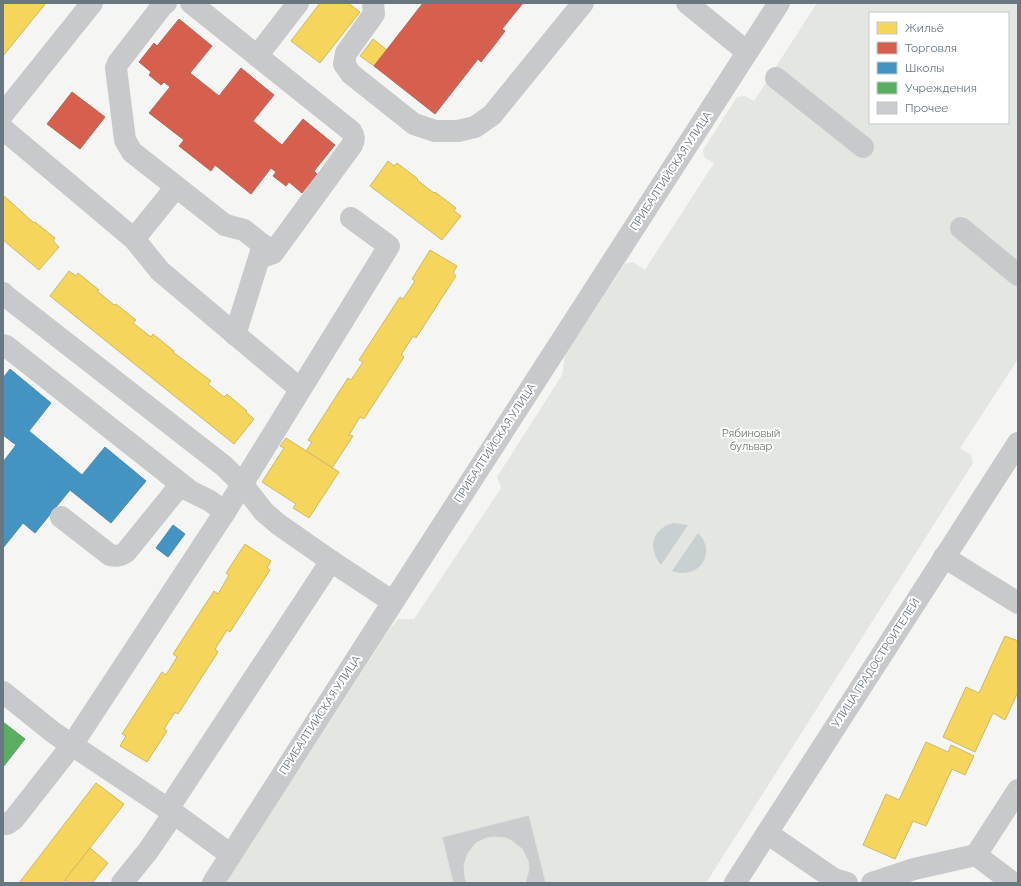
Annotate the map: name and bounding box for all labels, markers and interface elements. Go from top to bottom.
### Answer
legend [869,12,1009,124]
text: Жильё [905,21,944,35]
text: Торговля [905,41,957,55]
text: Школы [905,61,944,75]
text: Учреждения [905,81,977,95]
text: Прочее [905,101,948,115]
street label: ПРИБАЛТИЙСКАЯ УЛИЦА [628,109,715,233]
street label: ПРИБАЛТИЙСКАЯ УЛИЦА [452,381,539,505]
park label: Рябиновый бульвар [722,427,780,453]
street label: УЛИЦА ГРАДОСТРОИТЕЛЕЙ [829,596,923,730]
street label: ПРИБАЛТИЙСКАЯ УЛИЦА [277,653,364,777]

